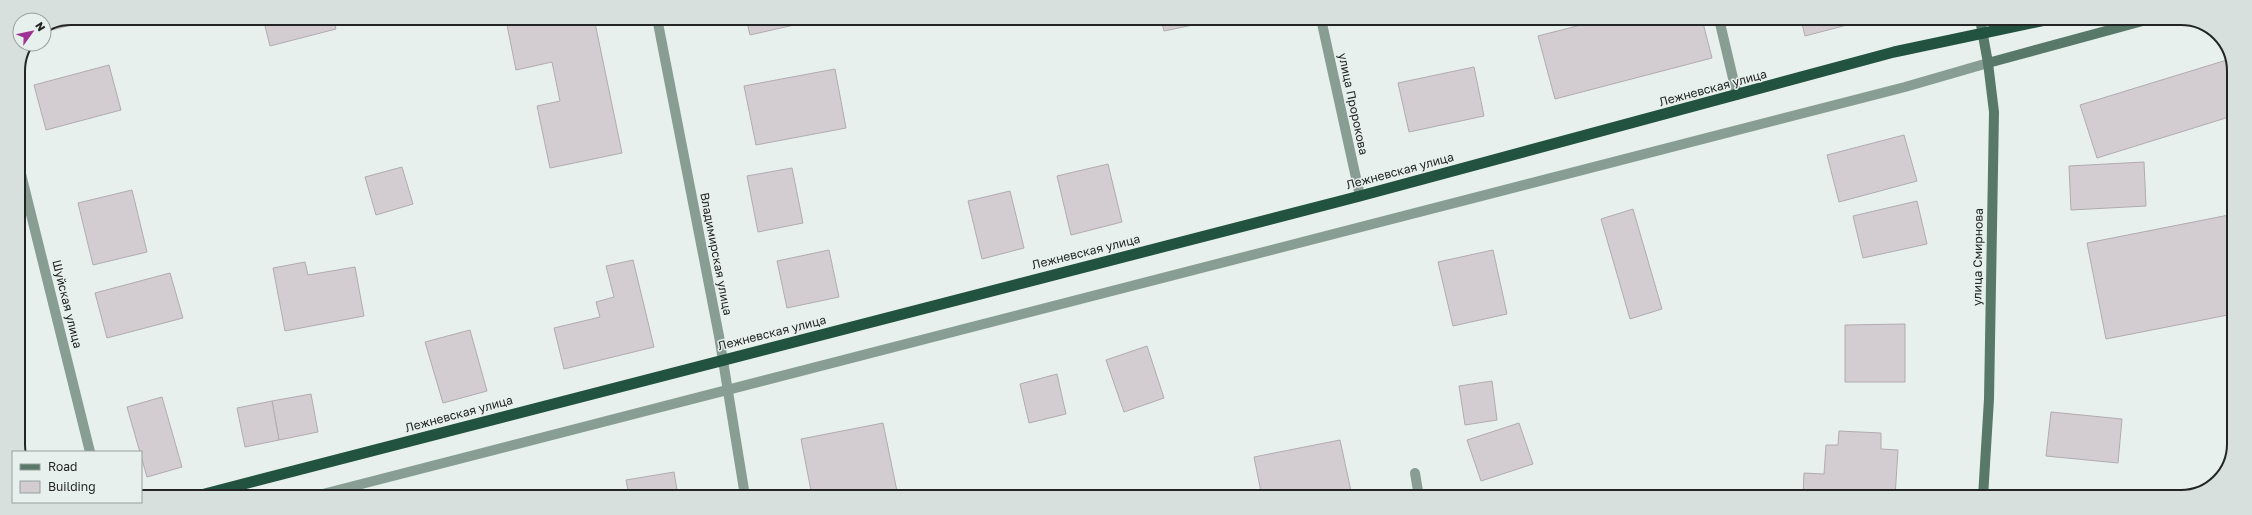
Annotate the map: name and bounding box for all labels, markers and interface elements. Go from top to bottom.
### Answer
north arrow [12,12,52,52]
text: N [33,19,49,33]
street label: улица Пророкова [1335,52,1372,156]
street label: Лежневская улица [1657,66,1768,109]
street label: Лежневская улица [1344,149,1455,192]
street label: Владимирская улица [697,191,736,317]
street label: улица Смирнова [1969,208,1986,306]
street label: Лежневская улица [1030,231,1142,272]
street label: Шуйская улица [49,258,86,350]
street label: Лежневская улица [716,312,828,353]
street label: Лежневская улица [403,392,514,435]
legend [12,451,142,503]
text: Road [48,459,77,474]
text: Building [48,479,96,494]

